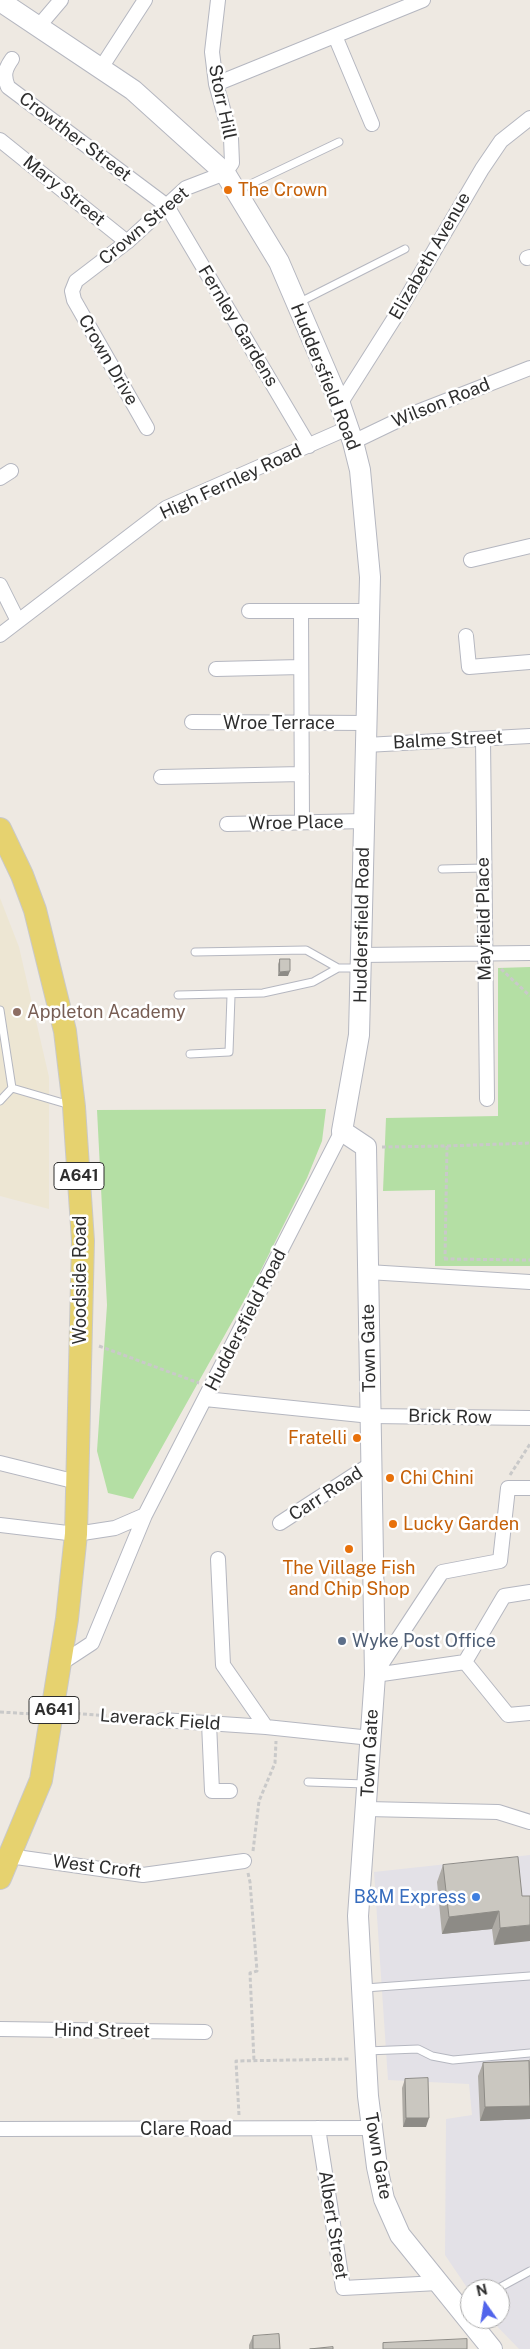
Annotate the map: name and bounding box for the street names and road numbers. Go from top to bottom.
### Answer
street label: Storr Hill [204,63,240,141]
street label: Crowther Street [15,88,135,186]
street label: Mary Street [18,151,110,231]
street label: Crown Street [95,182,193,270]
street label: Elizabeth Avenue [385,188,475,324]
street label: Fernley Gardens [193,262,283,390]
street label: Huddersfield Road [286,300,364,454]
street label: Crown Drive [73,311,143,409]
street label: Wilson Road [389,374,493,432]
street label: High Fernley Road [157,440,305,524]
street label: Wroe Terrace [223,712,335,734]
street label: Balme Street [392,726,504,754]
street label: Wroe Place [248,811,344,835]
street label: Huddersfield Road [350,847,374,1003]
street label: Mayfield Place [472,857,496,981]
road number: A641 [54,1162,104,1190]
street label: Woodside Road [69,1216,91,1344]
street label: Huddersfield Road [201,1245,291,1395]
street label: Town Gate [357,1304,381,1392]
street label: Brick Row [408,1405,492,1429]
street label: Carr Road [285,1462,367,1526]
road number: A641 [29,1696,79,1724]
street label: Laverack Field [99,1705,221,1735]
street label: Town Gate [357,1708,383,1798]
street label: West Croft [51,1851,143,1883]
street label: Hind Street [54,2019,150,2043]
street label: Town Gate [360,2111,396,2201]
street label: Clare Road [140,2118,232,2140]
street label: Albert Street [314,2169,352,2281]

